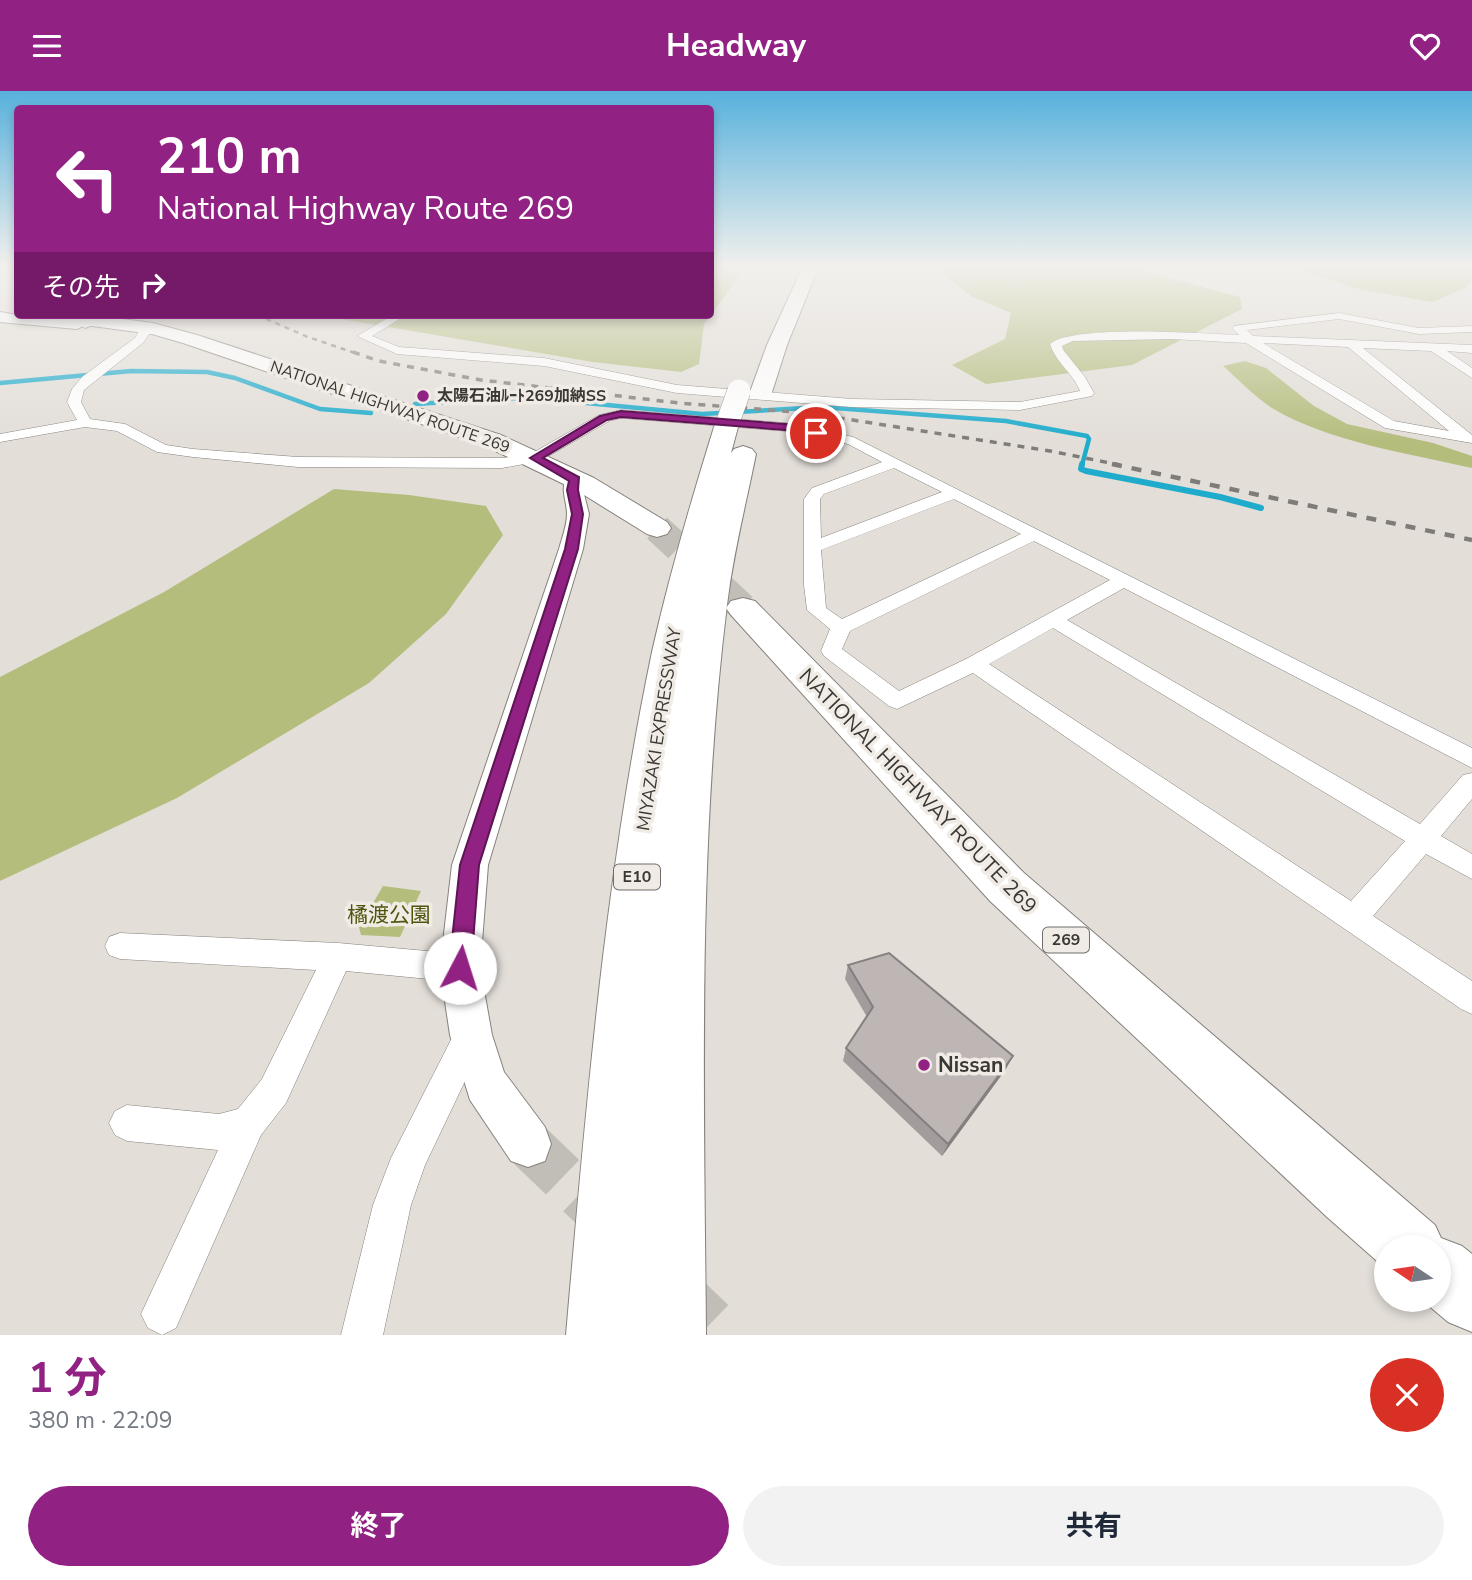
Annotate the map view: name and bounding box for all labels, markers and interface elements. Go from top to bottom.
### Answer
text: Headway [666,24,806,67]
icon: menu [28,27,66,65]
icon: heart [1406,27,1444,65]
text: 210 m [157,123,301,190]
icon: left [42,133,133,224]
text: National Highway Route 269 [157,187,574,230]
icon: right [134,266,172,304]
text: その先 [42,270,120,305]
street label: NATIONAL HIGHWAY ROUTE 269 [267,356,513,458]
place label: 太陽石油ﾙｰﾄ269加納SS [437,385,606,407]
marker: 太陽石油ﾙｰﾄ269加納SS [415,388,431,404]
pin [786,403,846,463]
icon: arrive [797,414,835,452]
street label: MIYAZAKI EXPRESSWAY [631,625,687,833]
street label: NATIONAL HIGHWAY ROUTE 269 [793,662,1043,920]
road number: E10 [614,865,660,890]
park label: 橘渡公園 [347,901,431,929]
road number: 269 [1043,927,1089,953]
position arrow [423,931,497,1005]
place label: Nissan [938,1051,1003,1079]
marker: Nissan [916,1057,932,1073]
north arrow [1374,1235,1451,1313]
map controls [1374,1235,1451,1312]
text: 1 分 [28,1350,107,1407]
button: close [1370,1358,1444,1432]
text: 380 m · 22:09 [28,1405,173,1436]
button: 終了 [28,1486,729,1566]
button: 共有 [743,1486,1444,1566]

